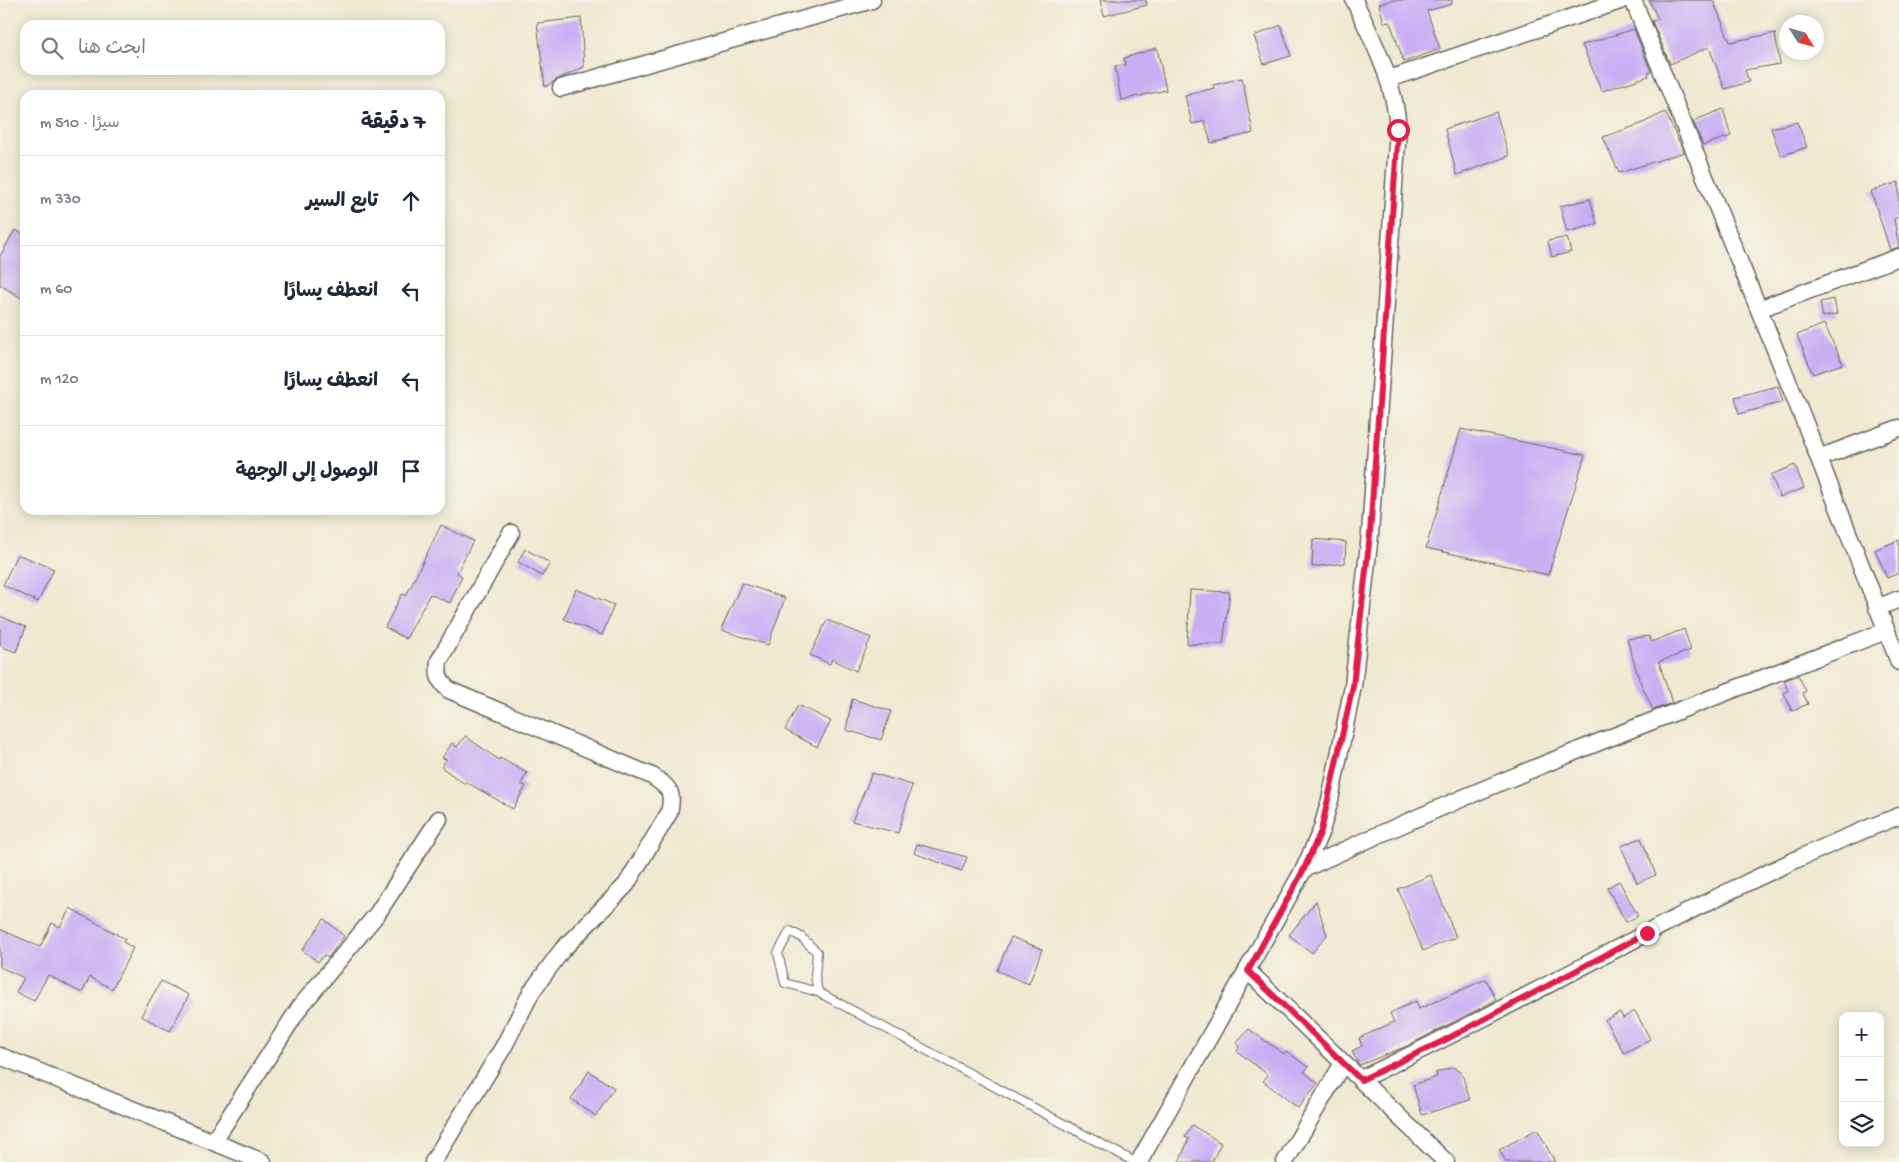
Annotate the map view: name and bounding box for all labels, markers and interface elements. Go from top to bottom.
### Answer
north arrow [1779,15,1824,60]
search box [20,20,445,75]
icon: search [38,34,66,62]
text: ابحث هنا [78,38,146,61]
text: 7 دقيقة [361,112,425,137]
text: سيرًا · 510 m [40,115,120,134]
route start [1387,119,1410,142]
icon: ahead [397,187,425,215]
text: 330 m [40,191,81,210]
text: تابع السير [306,191,378,214]
icon: left [397,277,425,305]
text: 60 m [40,281,72,300]
text: انعطف يسارًا [284,281,378,304]
icon: left [397,367,425,395]
text: 120 m [40,371,79,390]
text: انعطف يسارًا [284,371,378,394]
icon: arrive [397,457,425,485]
text: الوصول إلى الوجهة [235,461,378,484]
route end [1636,922,1659,945]
map controls [1839,1012,1884,1147]
button: + [1839,1012,1884,1057]
button: − [1839,1057,1884,1102]
button: layers [1839,1102,1884,1147]

